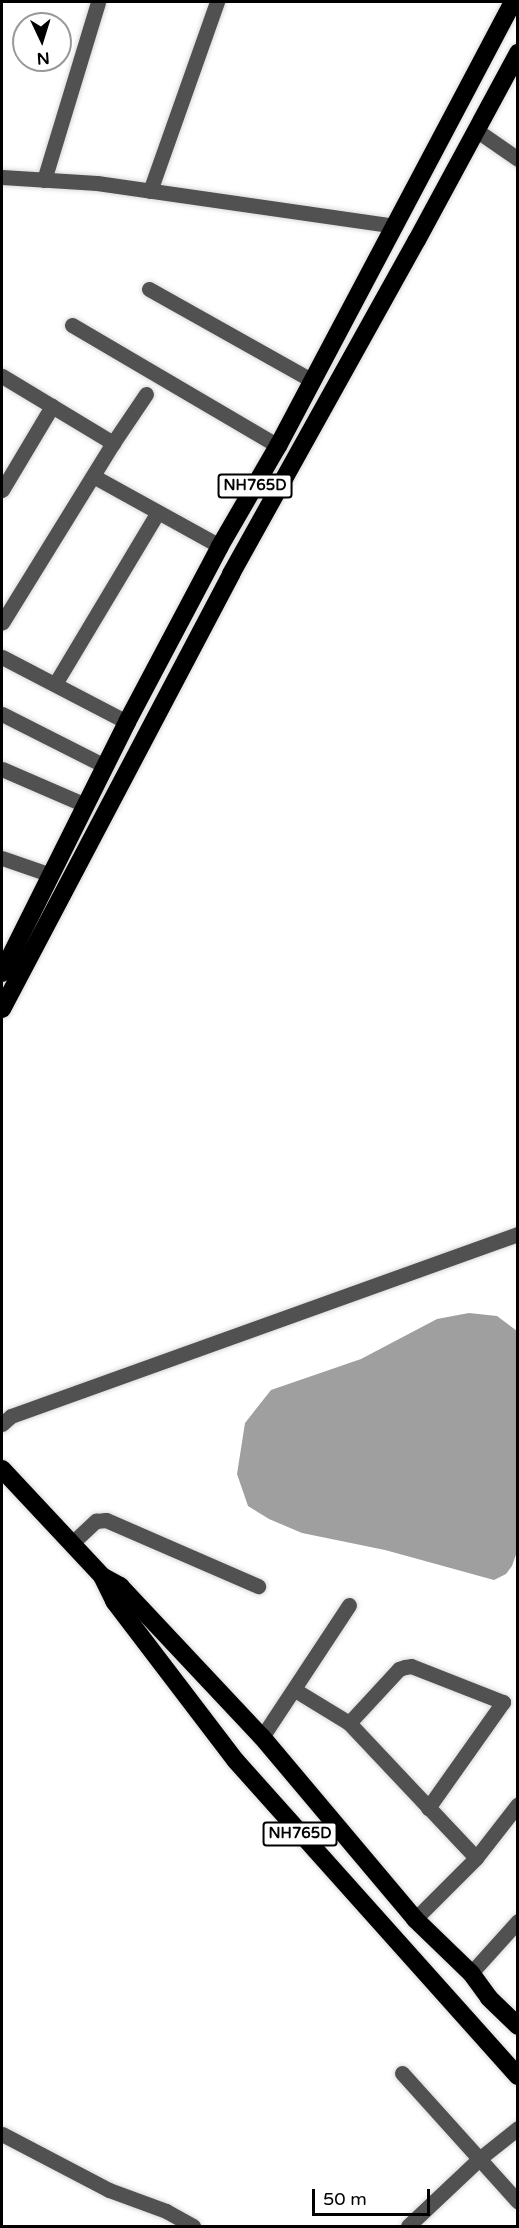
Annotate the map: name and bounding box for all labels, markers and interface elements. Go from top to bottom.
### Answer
north arrow [12,12,72,72]
text: N [36,48,50,68]
road number: NH765D [218,474,292,498]
road number: NH765D [262,1822,338,1846]
scale bar [315,2177,434,2215]
text: 50 m [323,2188,367,2210]

